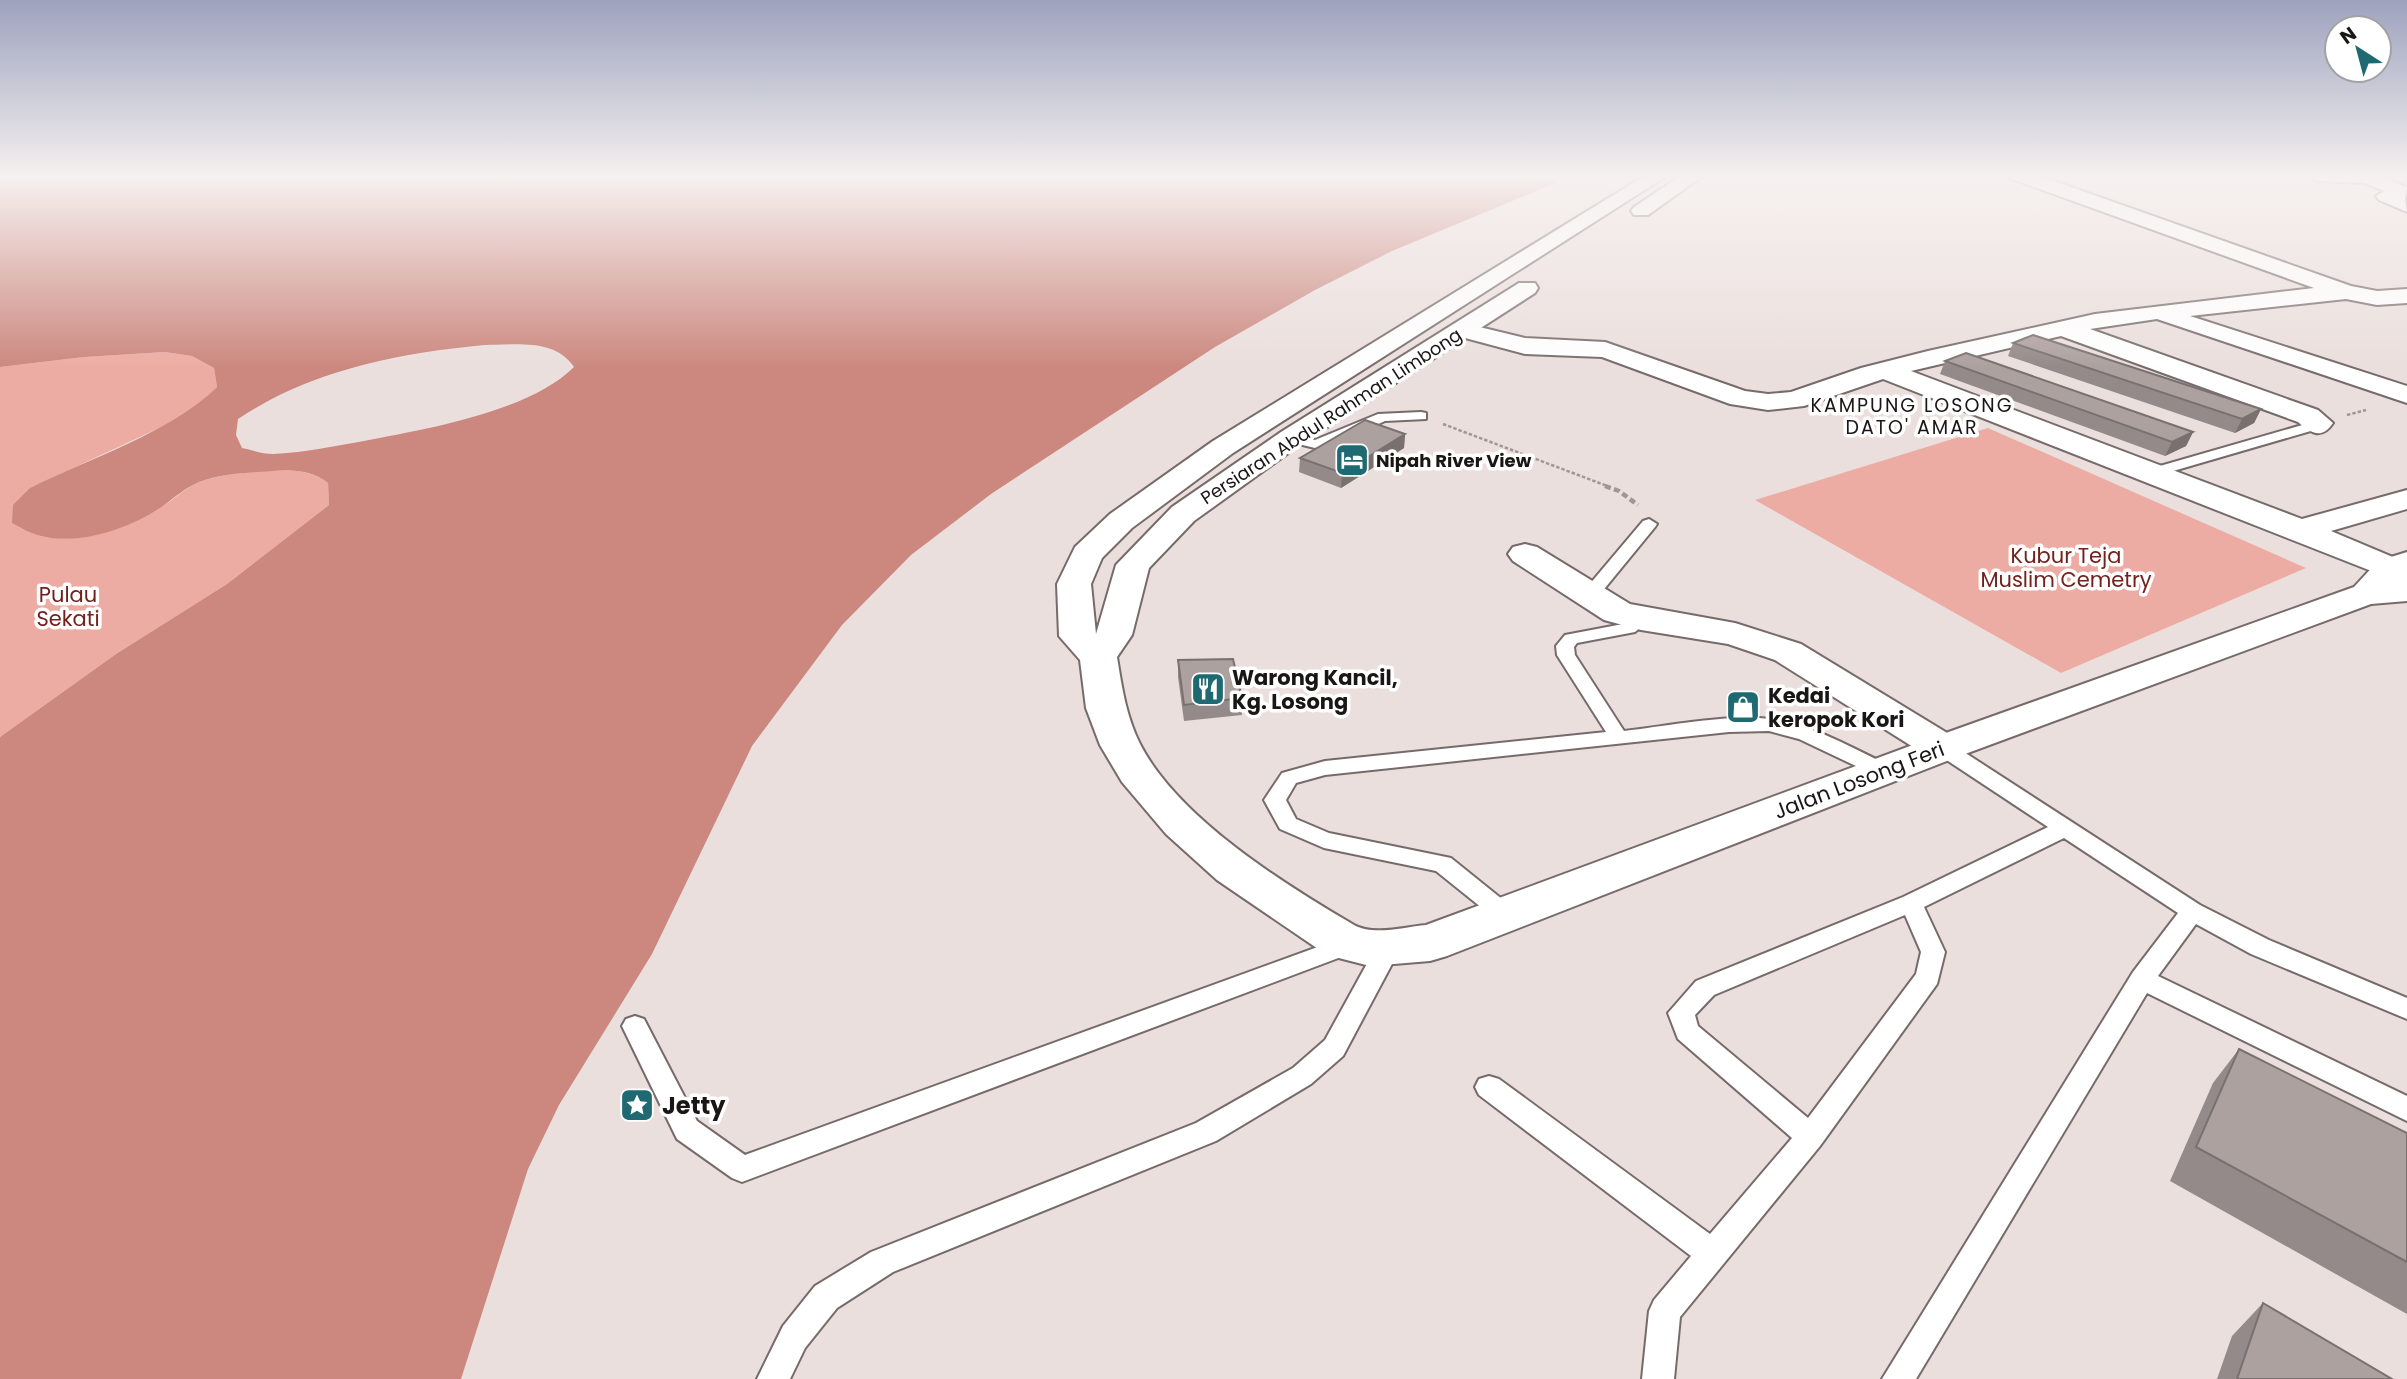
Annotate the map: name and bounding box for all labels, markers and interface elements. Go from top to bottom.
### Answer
north arrow [2323,14,2393,84]
text: N [2335,21,2362,51]
street label: Persiaran Abdul Rahman Limbong [1196,322,1466,510]
district label: KAMPUNG LOSONG DATO' AMAR [1811,392,2013,441]
hotel icon: Nipah River View [1333,441,1371,479]
place label: Nipah River View [1376,448,1532,473]
park label: Kubur Teja Muslim Cemetry [1980,541,2152,594]
park label: Pulau Sekati [36,580,100,633]
place label: Warong Kancil, Kg. Losong [1232,663,1398,716]
restaurant icon: Warong Kancil, Kg. Losong [1189,670,1227,708]
place label: Kedai keropok Kori [1768,681,1905,734]
shop icon: Kedai keropok Kori [1724,688,1762,726]
street label: Jalan Losong Feri [1770,734,1948,826]
place icon: Jetty [618,1086,656,1124]
place label: Jetty [662,1089,726,1122]

